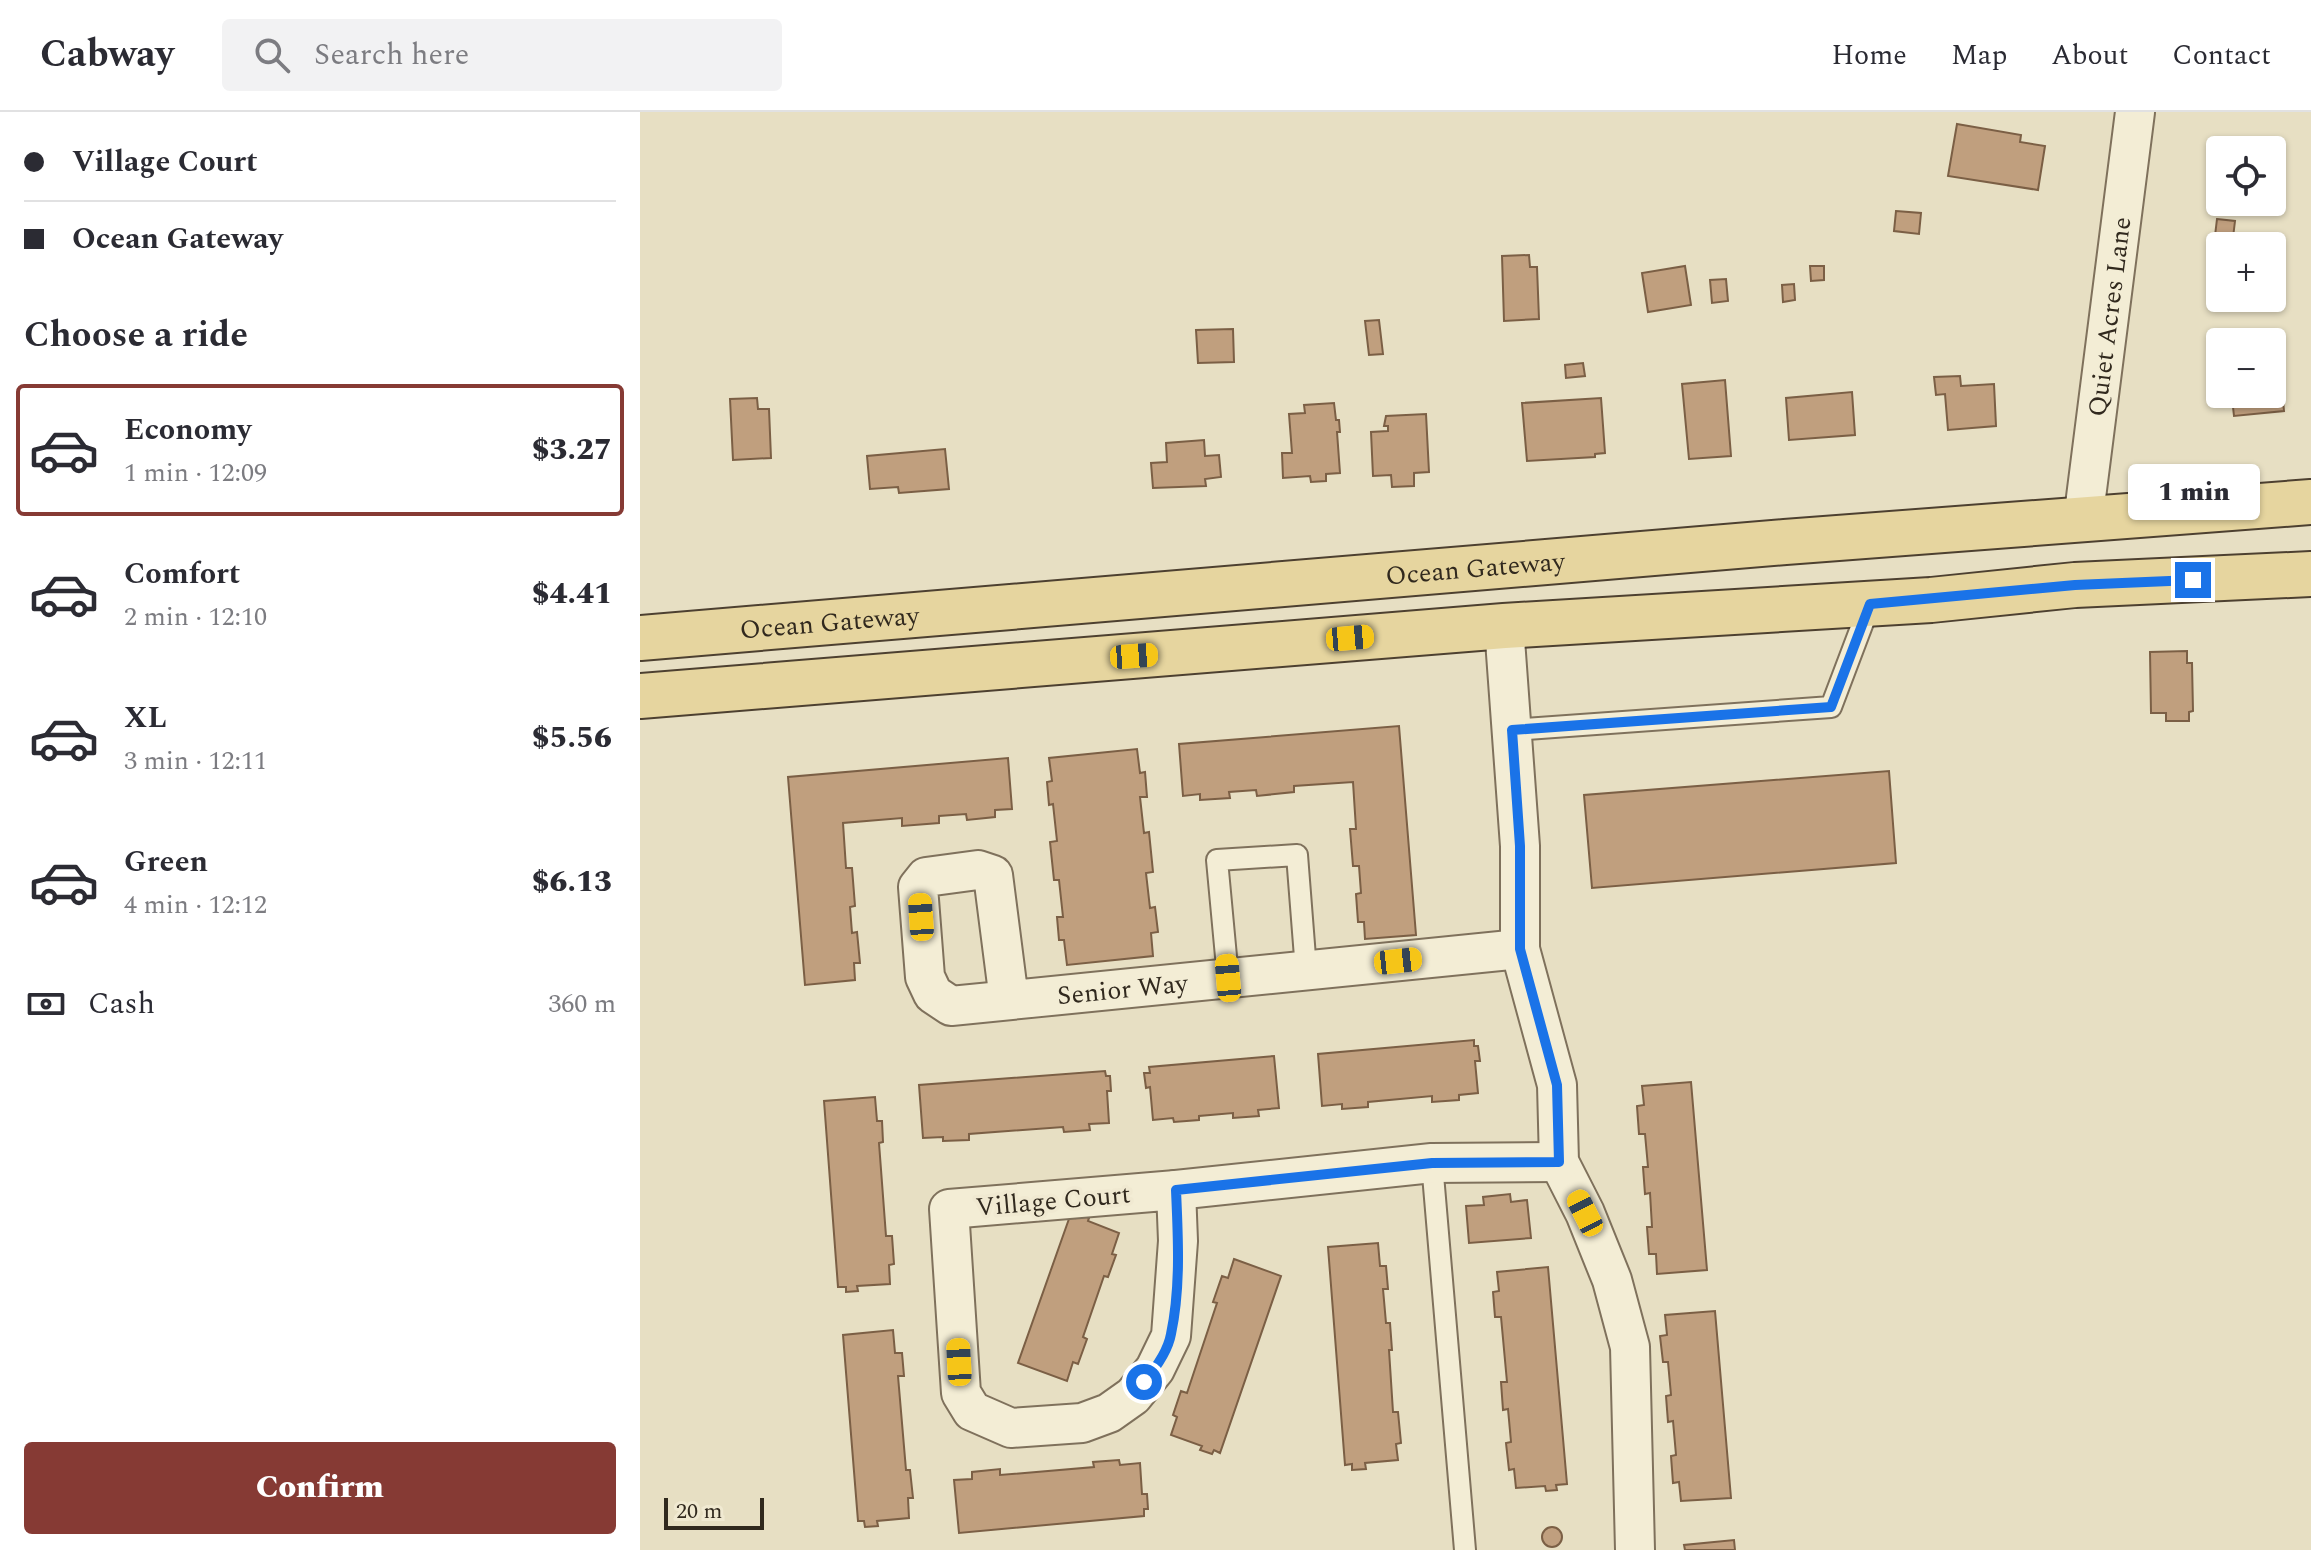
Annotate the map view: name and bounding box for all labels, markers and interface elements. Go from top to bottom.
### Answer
search box [222,19,782,91]
text: Cabway [40,26,174,84]
text: Search here [314,32,469,78]
icon: search [250,33,294,77]
text: Home [1831,34,1907,77]
text: Map [1951,34,2007,77]
text: About [2051,34,2128,77]
text: Contact [2172,34,2271,77]
map controls [2206,136,2286,408]
button: locate [2206,136,2286,216]
text: Village Court [72,139,258,185]
street label: Quiet Acres Lane [2077,215,2142,419]
text: Ocean Gateway [72,216,283,262]
button: + [2206,232,2286,312]
text: Choose a ride [24,308,248,363]
button: − [2206,328,2286,408]
text: Economy [124,407,251,453]
icon: car [28,414,100,486]
text: $3.27 [532,427,612,473]
text: 1 min · 12:09 [124,453,267,493]
callout: 1 min [2127,464,2259,520]
text: 1 min [2158,472,2230,512]
street label: Ocean Gateway [1384,541,1568,596]
text: Comfort [124,551,240,597]
icon: car [28,558,100,630]
route end [2175,562,2211,598]
text: $4.41 [532,571,612,617]
street label: Ocean Gateway [738,596,922,651]
text: 2 min · 12:10 [124,597,267,637]
car [1325,624,1375,652]
car [1109,642,1159,670]
text: XL [124,695,167,741]
icon: car [28,702,100,774]
text: $5.56 [532,715,612,761]
text: 3 min · 12:11 [124,741,267,781]
text: Green [124,839,208,885]
icon: car [28,846,100,918]
text: $6.13 [532,859,612,905]
text: 4 min · 12:12 [124,885,267,925]
car [907,892,935,942]
car [1373,947,1423,975]
car [1214,953,1242,1003]
street label: Senior Way [1055,963,1191,1016]
text: Cash [88,981,155,1027]
icon: cash [24,982,68,1026]
text: 360 m [548,984,616,1024]
street label: Village Court [974,1174,1132,1228]
car [1563,1186,1607,1240]
car [946,1337,972,1387]
route start [1126,1364,1162,1400]
button: Confirm [24,1442,616,1534]
scale bar [664,1494,764,1530]
text: 20 m [676,1495,722,1528]

